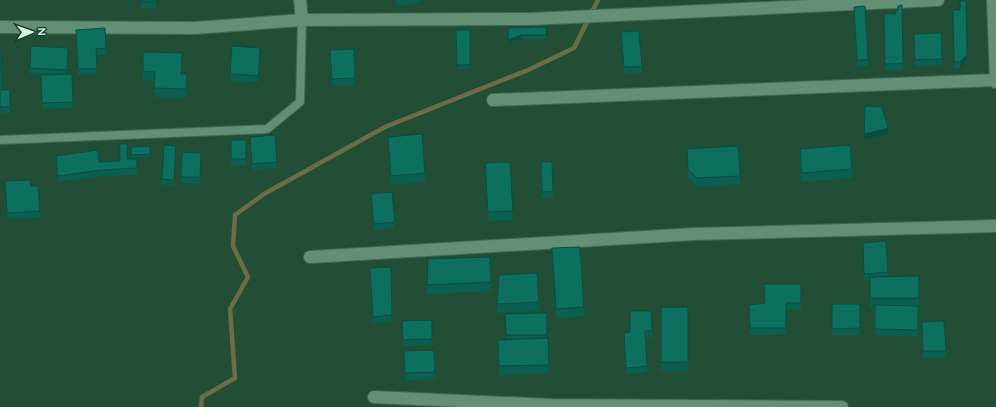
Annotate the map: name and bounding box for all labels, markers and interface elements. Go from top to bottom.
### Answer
north arrow [12,12,52,52]
text: N [35,27,49,36]

